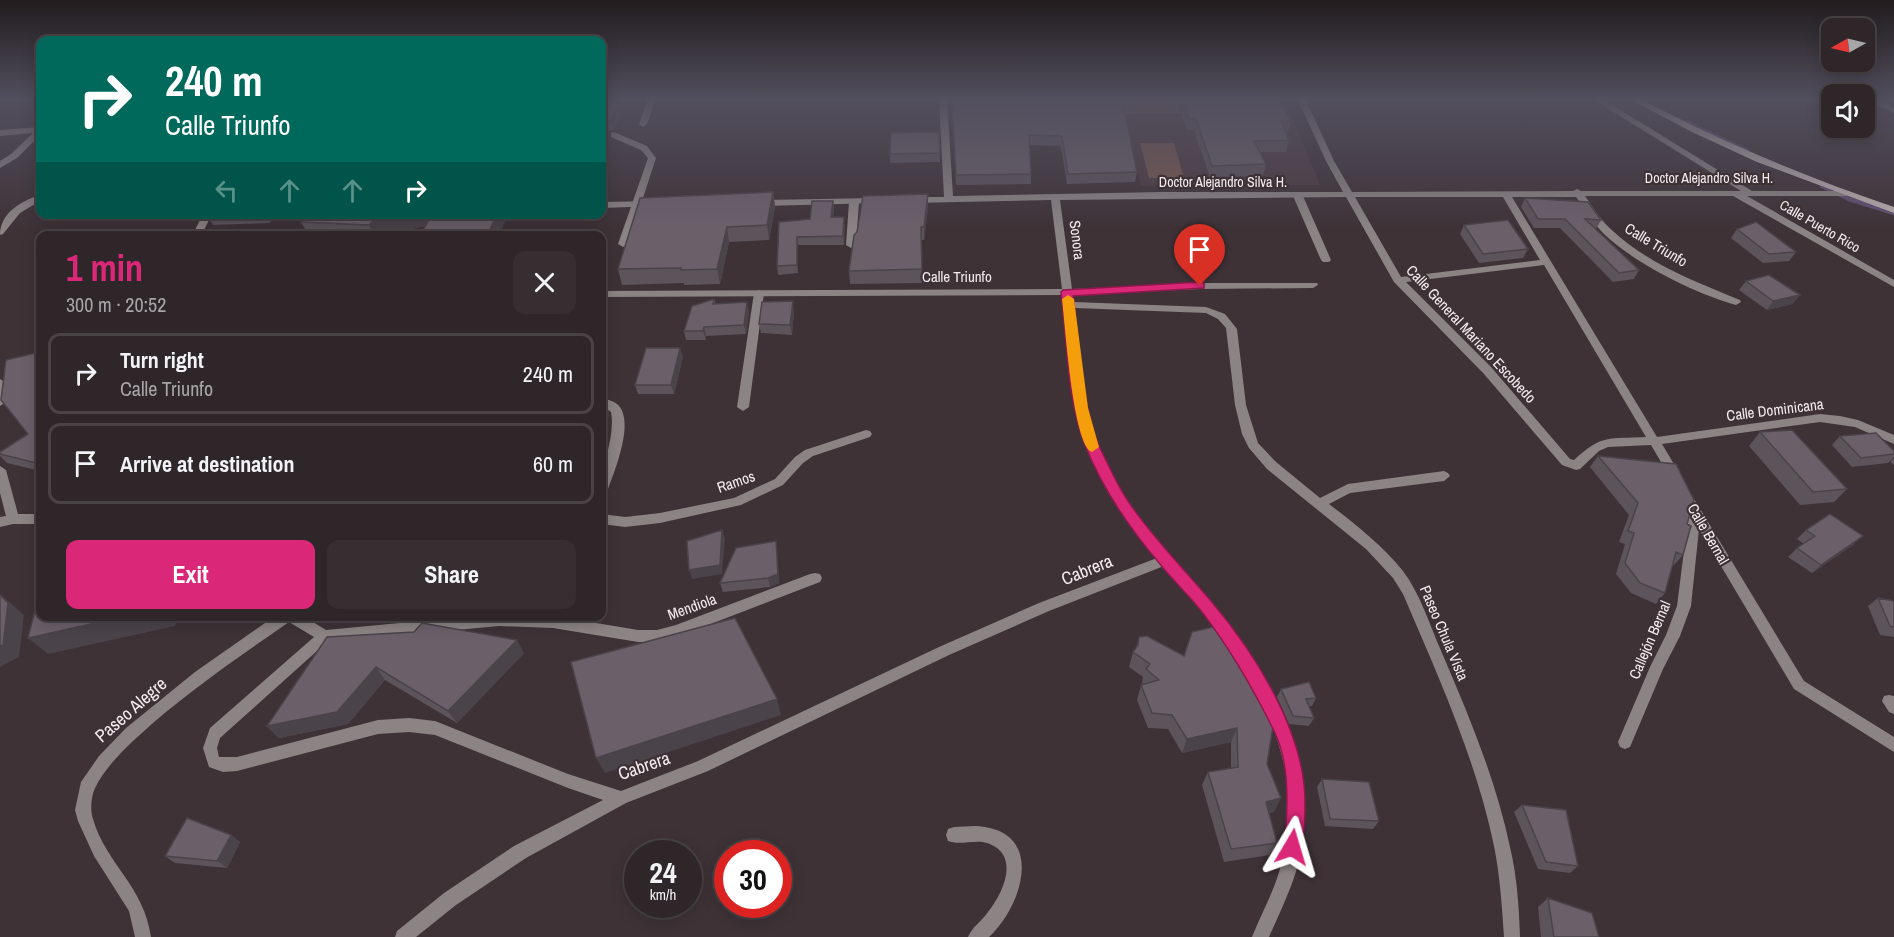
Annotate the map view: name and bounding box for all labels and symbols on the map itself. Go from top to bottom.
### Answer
north arrow [1821,18,1875,72]
street label: Doctor Alejandro Silva H. [1645,169,1773,187]
street label: Doctor Alejandro Silva H. [1159,173,1287,191]
street label: Calle Puerto Rico [1777,196,1863,256]
street label: Calle Triunfo [1621,218,1692,272]
street label: Sonora [1065,219,1090,261]
pin [1174,224,1225,286]
street label: Calle General Mariano Escobedo [1402,260,1541,407]
street label: Calle Triunfo [922,266,992,287]
street label: Calle Dominicana [1725,393,1825,426]
street label: Ramos [714,465,758,498]
street label: Calle Bernal [1683,499,1734,568]
street label: Cabrera [1057,548,1116,591]
street label: Paseo Chula Vista [1415,582,1474,684]
street label: Mendiola [664,588,719,625]
street label: Callejón Bernal [1624,597,1675,682]
street label: Paseo Alegre [89,671,172,748]
street label: Cabrera [615,745,673,786]
position arrow [1260,815,1324,879]
speed limit sign: 30 [714,840,792,918]

